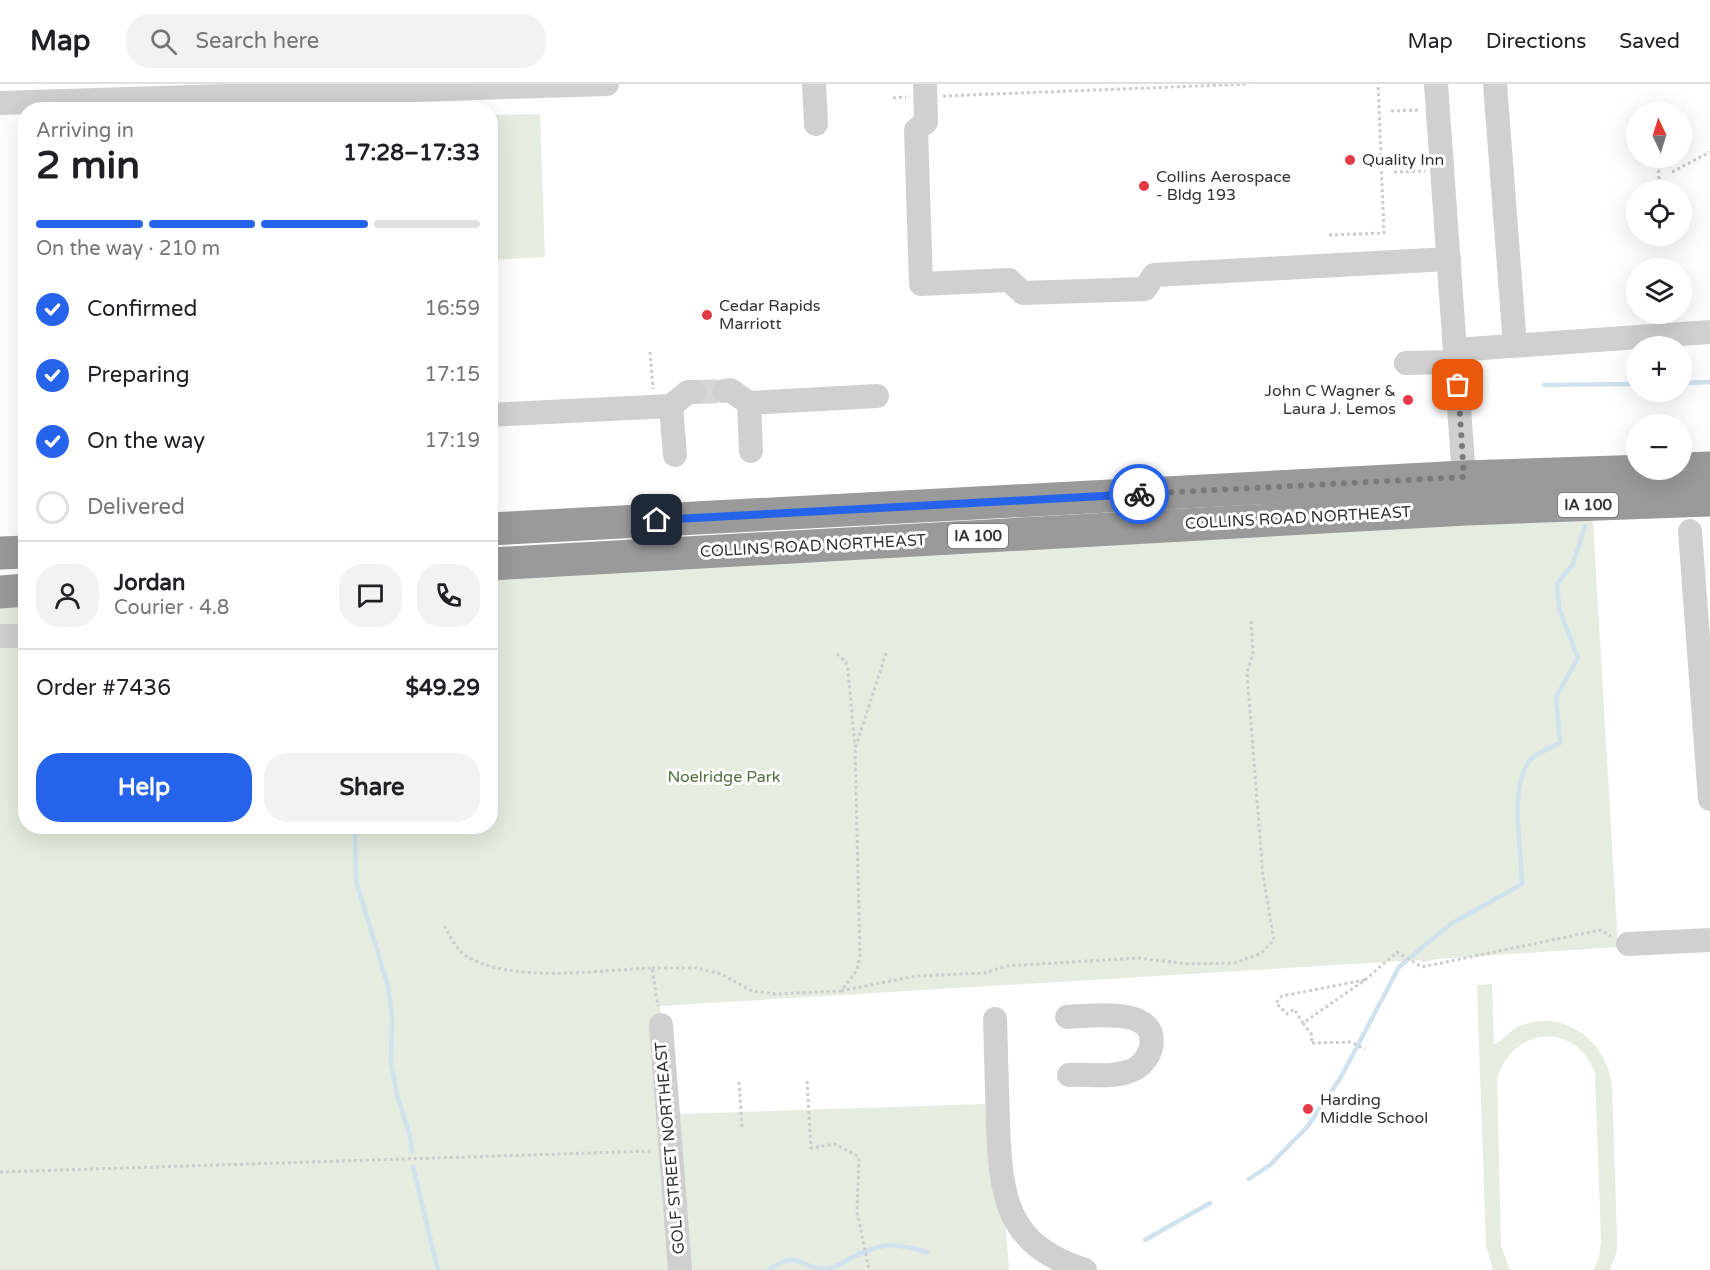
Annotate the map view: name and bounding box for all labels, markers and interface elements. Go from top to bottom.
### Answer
search box [126,14,546,68]
text: Map [30,24,90,58]
icon: search [147,25,180,58]
text: Search here [195,28,319,54]
text: Map [1407,29,1453,54]
text: Directions [1486,29,1586,54]
text: Saved [1619,29,1680,54]
north arrow [1626,102,1692,168]
map controls [1626,102,1692,480]
text: Arriving in [36,119,134,143]
text: 17:28–17:33 [343,140,480,166]
text: 2 min [36,142,140,189]
place label: Quality Inn [1362,150,1444,170]
marker: Quality Inn [1343,153,1357,167]
place label: Collins Aerospace - Bldg 193 [1156,167,1291,205]
marker: Collins Aerospace - Bldg 193 [1137,179,1151,193]
button: locate [1626,180,1692,246]
text: On the way · 210 m [36,237,220,261]
button: layers [1626,258,1692,324]
icon: check [36,293,69,326]
text: Confirmed [87,296,197,322]
place label: Cedar Rapids Marriott [719,296,821,334]
text: 16:59 [425,297,480,321]
marker: Cedar Rapids Marriott [700,308,714,322]
button: + [1626,336,1692,402]
icon: check [36,359,69,392]
pin [1432,359,1483,410]
text: Preparing [87,362,190,388]
text: 17:15 [425,363,480,387]
icon: bag [1441,368,1474,401]
place label: John C Wagner & Laura J. Lemos [1264,381,1396,419]
marker: John C Wagner & Laura J. Lemos [1401,393,1415,407]
button: − [1626,414,1692,480]
icon: check [36,425,69,458]
text: On the way [87,428,205,454]
text: 17:19 [425,429,480,453]
courier [1109,464,1169,524]
icon: bike [1123,478,1156,511]
road number: IA 100 [1558,493,1618,517]
text: Delivered [87,494,185,520]
pin [631,494,682,545]
street label: COLLINS ROAD NORTHEAST [1185,502,1412,534]
icon: home [640,503,673,536]
road number: IA 100 [948,524,1008,548]
street label: COLLINS ROAD NORTHEAST [700,530,927,562]
button: person [36,564,99,627]
button: chat [339,564,402,627]
button: phone [417,564,480,627]
text: Jordan [114,570,185,596]
text: Courier · 4.8 [114,596,229,620]
text: Order #7436 [36,675,171,701]
text: $49.29 [405,675,480,701]
button: Help [36,753,252,822]
button: Share [264,753,480,822]
park label: Noelridge Park [667,767,781,787]
street label: GOLF STREET NORTHEAST [651,1041,689,1255]
place label: Harding Middle School [1320,1090,1428,1128]
marker: Harding Middle School [1301,1102,1315,1116]

